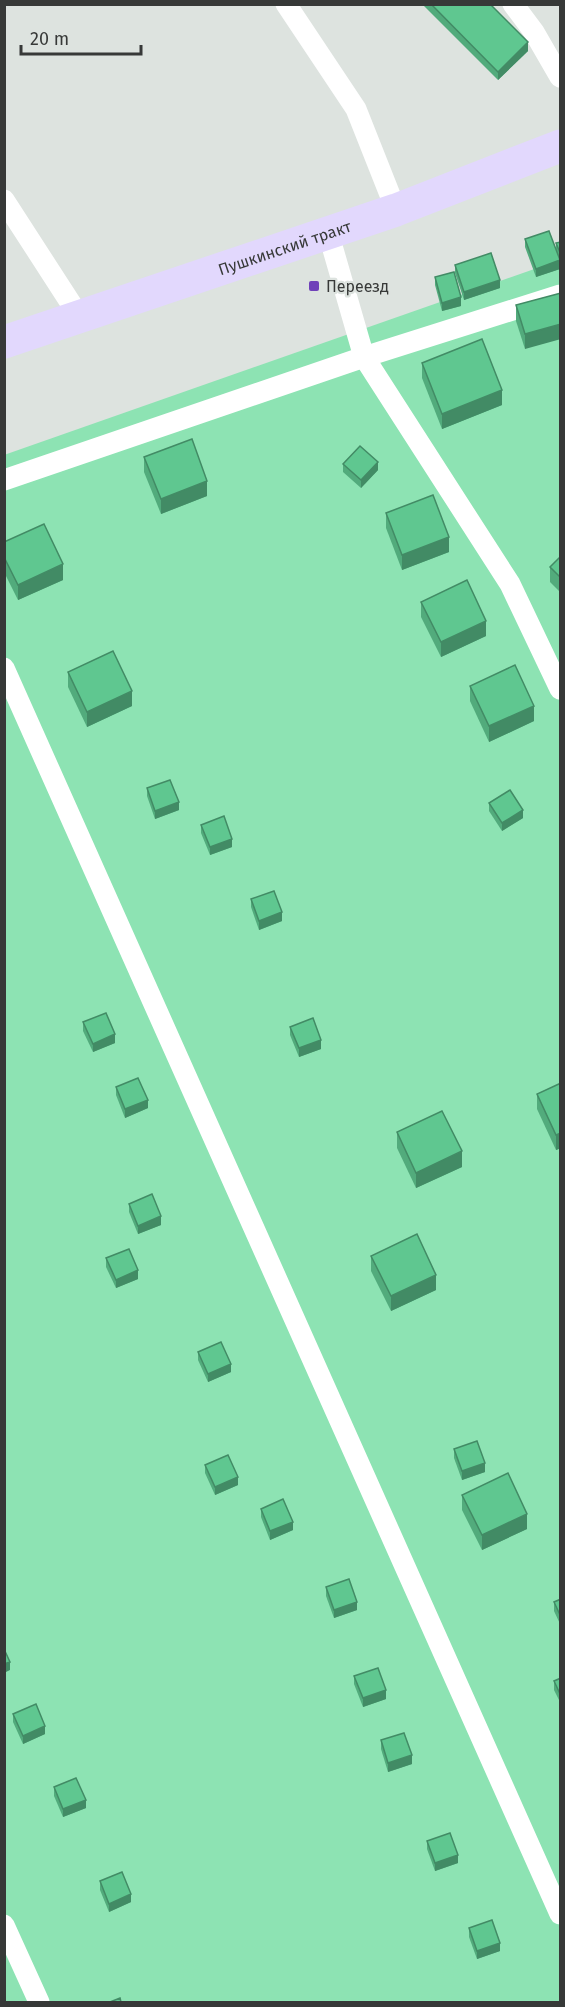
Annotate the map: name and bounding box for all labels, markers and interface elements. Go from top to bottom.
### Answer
scale bar [21,18,141,56]
text: 20 m [30,28,69,50]
street label: Пушкинский тракт [216,217,354,279]
place label: Переезд [326,277,389,296]
marker: Переезд [307,279,321,293]

